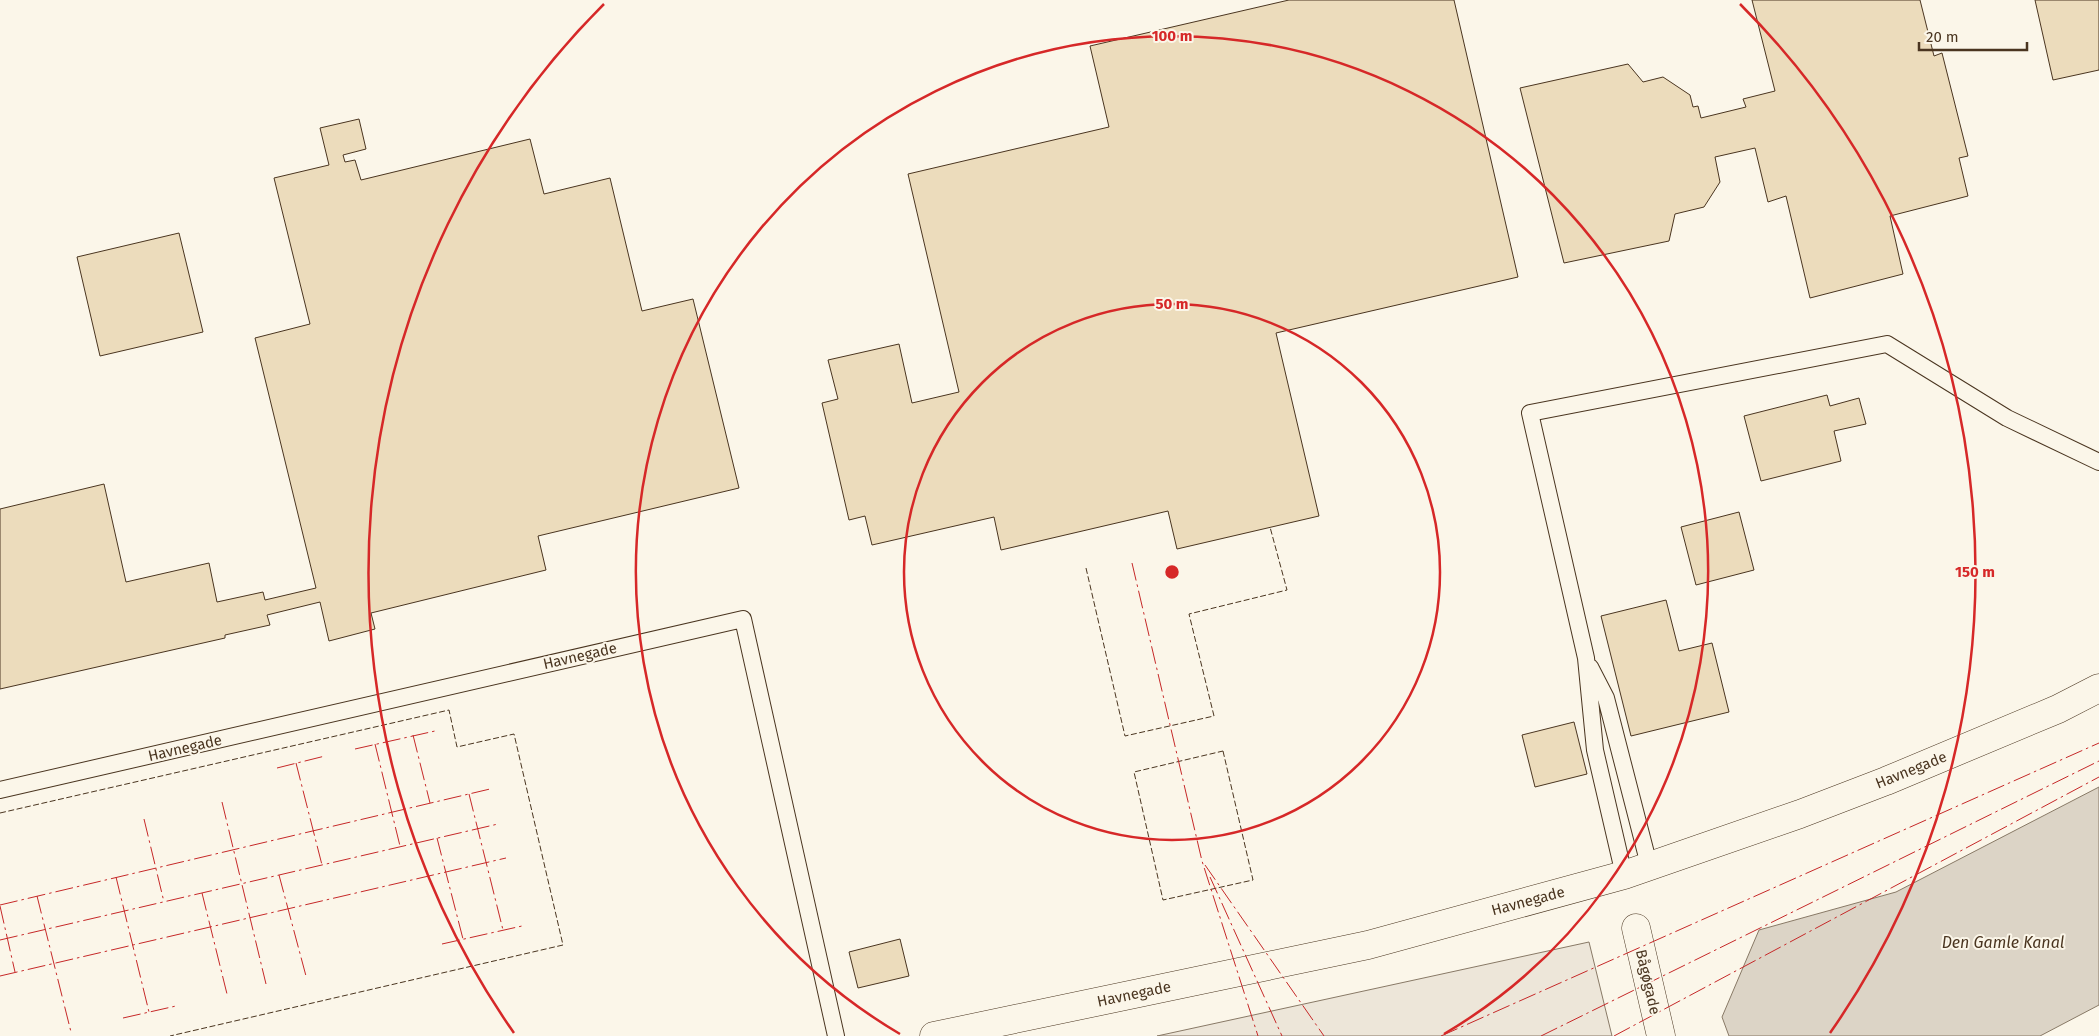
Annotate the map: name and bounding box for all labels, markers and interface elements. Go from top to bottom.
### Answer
scale bar [1919,20,2026,52]
text: 100 m [1152,27,1192,45]
text: 20 m [1926,28,1959,46]
text: 50 m [1155,295,1189,313]
centre of rings [1163,563,1181,581]
text: 150 m [1955,563,1995,581]
street label: Havnegade [541,639,619,673]
street label: Havnegade [146,731,224,765]
street label: Havnegade [1873,748,1949,792]
street label: Havnegade [1489,883,1567,919]
water label: Den Gamle Kanal [1942,933,2064,952]
street label: Bågøgade [1632,948,1664,1016]
street label: Havnegade [1095,977,1173,1011]

